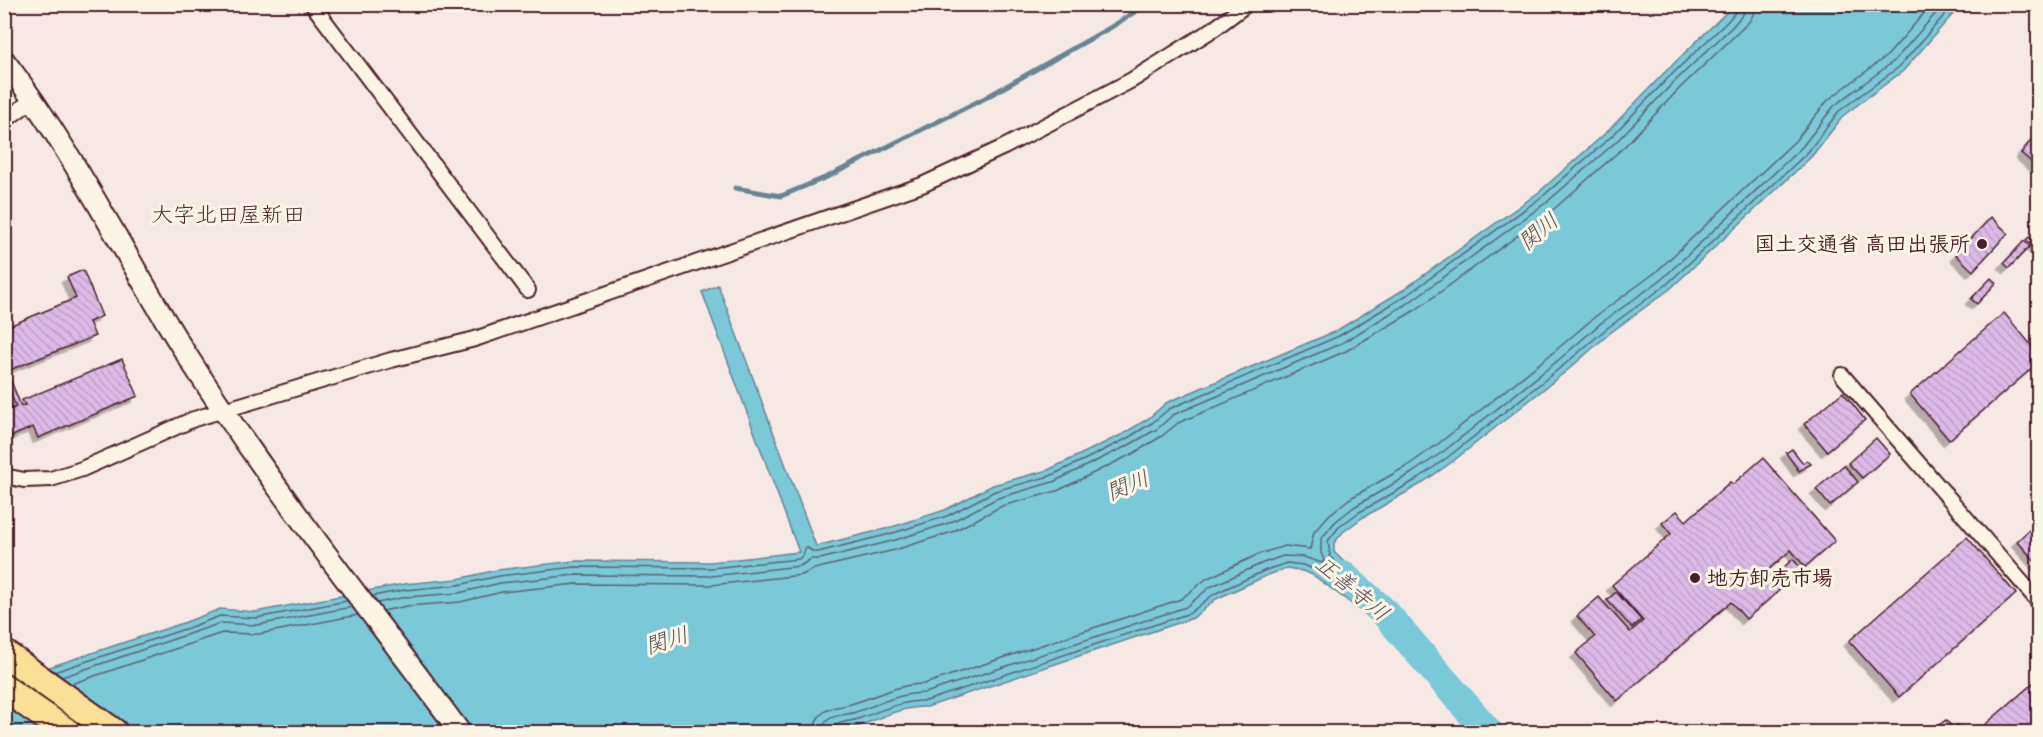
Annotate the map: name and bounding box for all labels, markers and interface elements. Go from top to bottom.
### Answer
district label: 大字北田屋新田 [151,202,305,229]
water label: 関川 [1513,208,1565,256]
place label: 国土交通省 高田出張所 [1754,232,1970,257]
marker: 国土交通省 高田出張所 [1975,237,1989,251]
water label: 関川 [1103,465,1153,507]
water label: 正善寺川 [1310,550,1394,628]
place label: 地方卸売市場 [1707,566,1833,591]
marker: 地方卸売市場 [1688,571,1702,585]
water label: 関川 [642,622,692,660]

